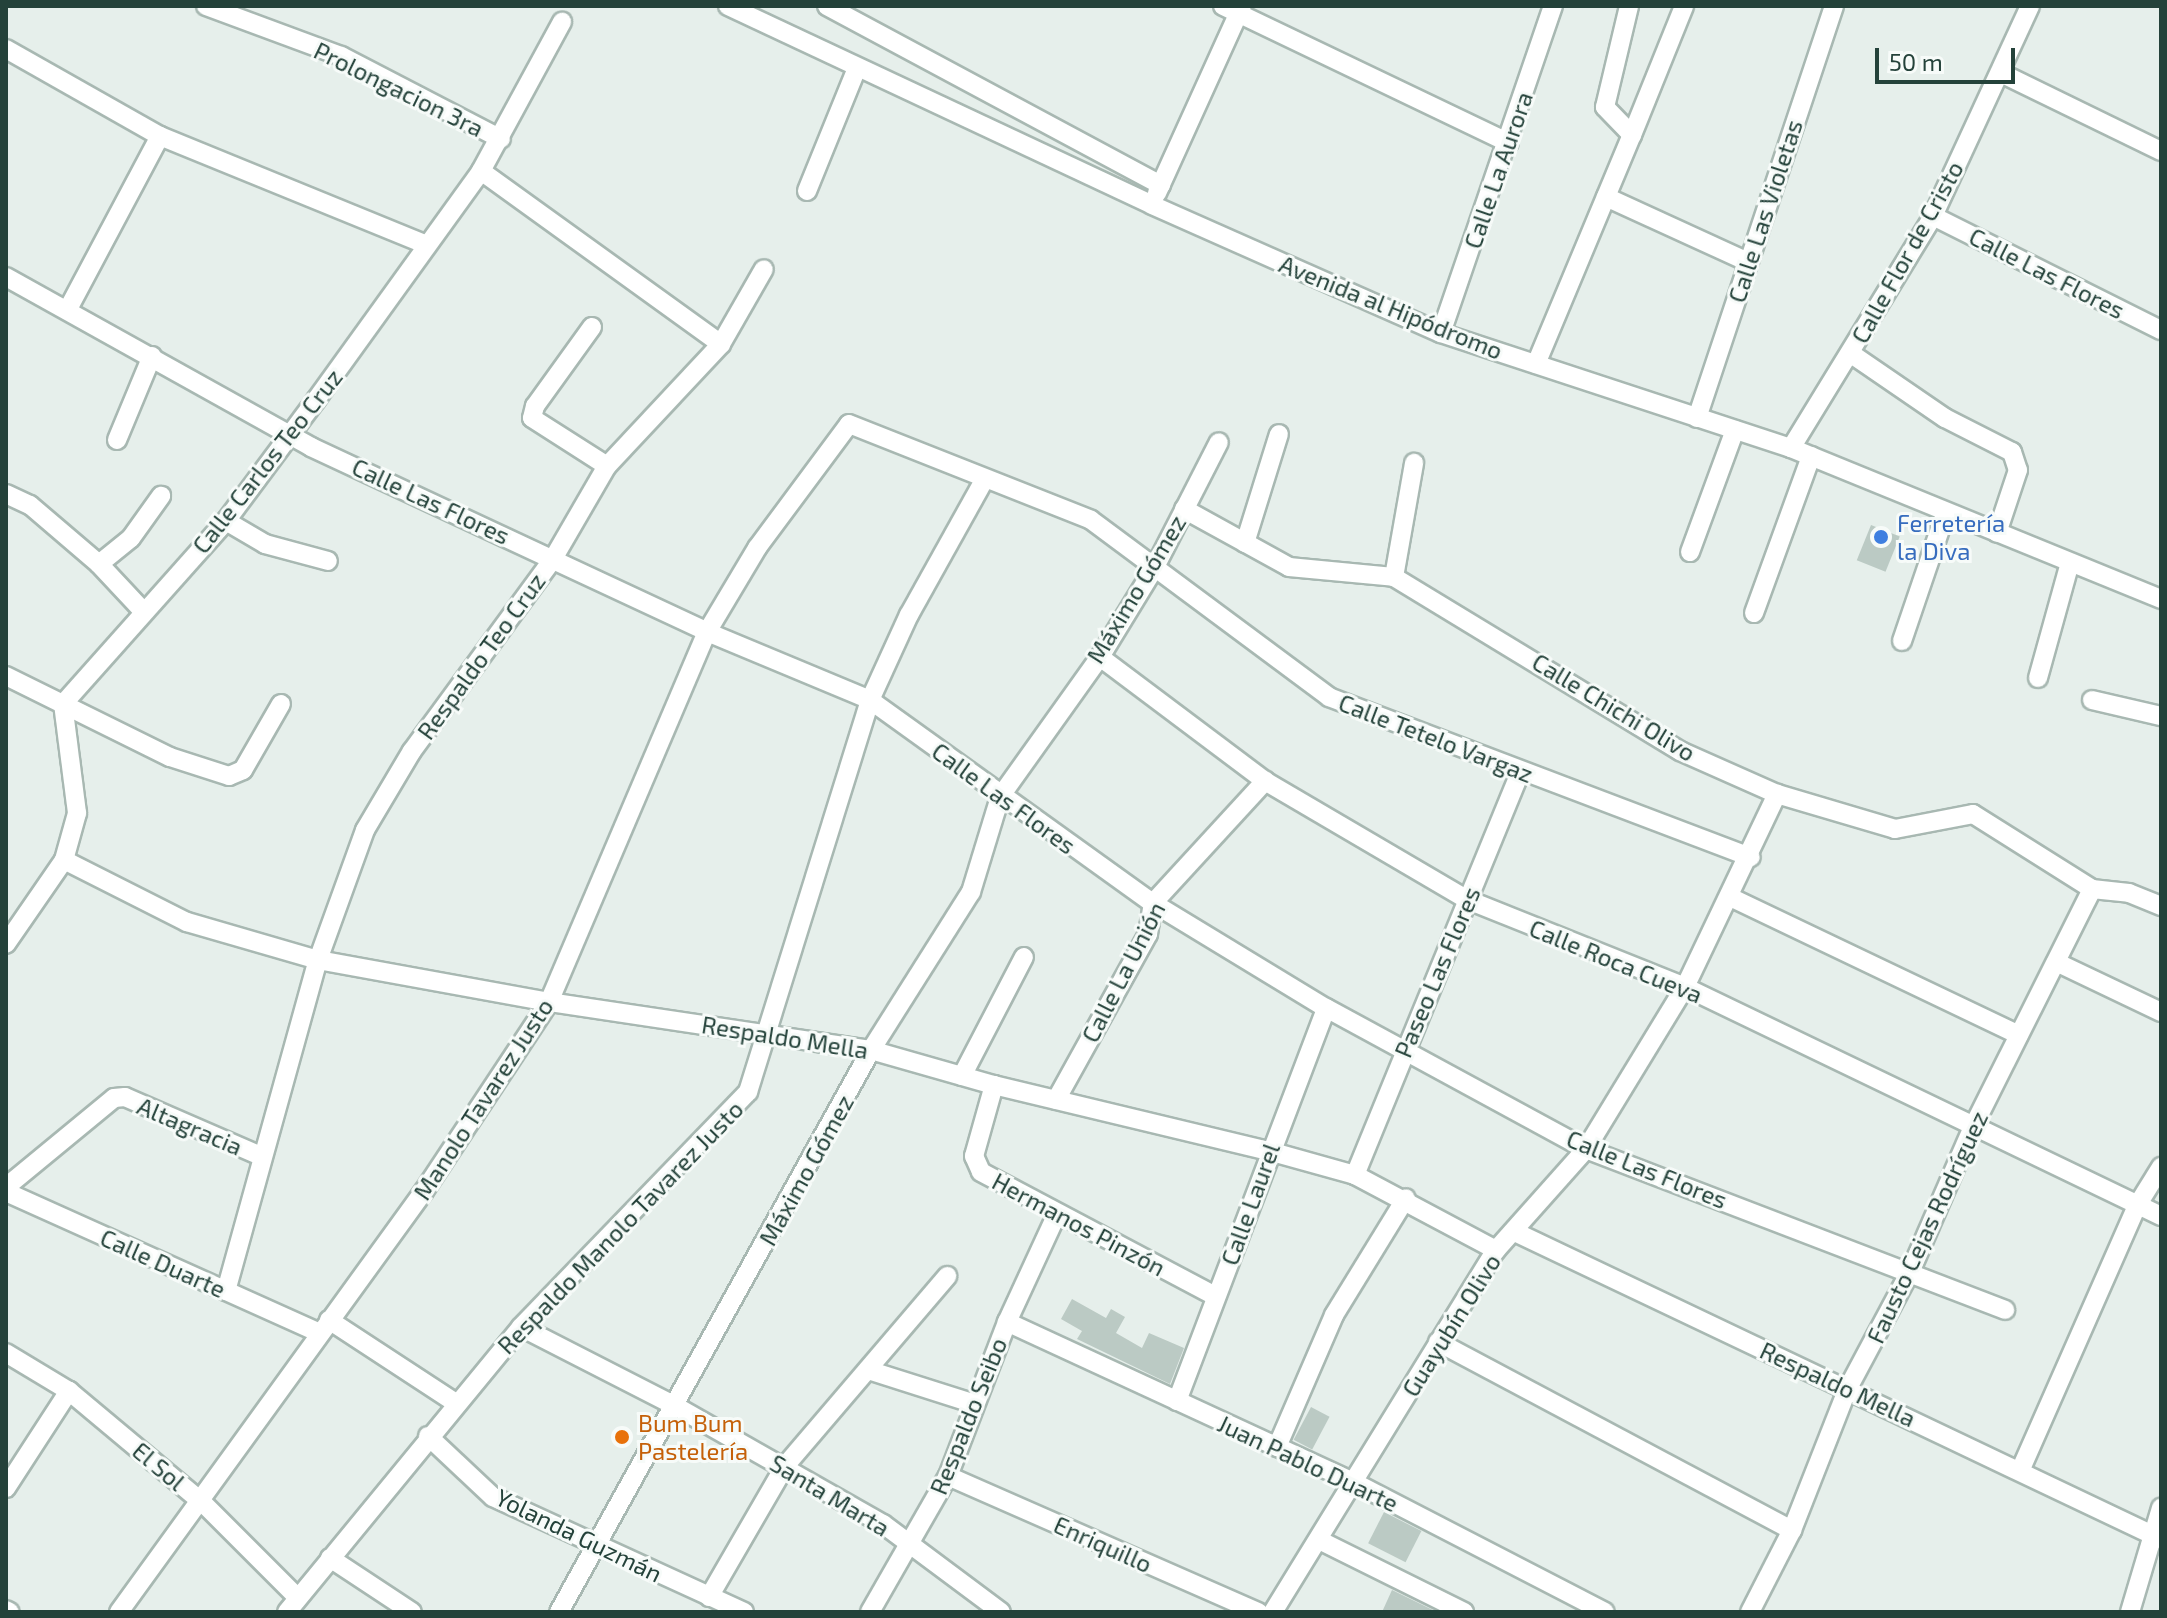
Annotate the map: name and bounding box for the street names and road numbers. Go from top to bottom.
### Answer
street label: Prolongacion 3ra [310,36,488,142]
street label: Calle La Aurora [1458,88,1538,252]
street label: Calle Las Violetas [1722,116,1808,306]
street label: Calle Flor de Cristo [1845,156,1969,348]
street label: Calle Las Flores [1965,221,2129,325]
street label: Avenida al Hipódromo [1275,249,1507,365]
street label: Calle Carlos Teo Cruz [186,363,348,559]
street label: Calle Las Flores [348,452,514,550]
street label: Máximo Gómez [1080,510,1192,668]
street label: Respaldo Teo Cruz [411,567,551,745]
street label: Calle Chichi Olivo [1527,647,1701,767]
street label: Calle Tetelo Vargaz [1334,687,1538,789]
street label: Calle Las Flores [927,736,1081,860]
street label: Paseo Las Flores [1388,882,1486,1062]
street label: Calle La Unión [1075,897,1171,1047]
street label: Calle Roca Cueva [1525,913,1707,1009]
street label: Manolo Tavarez Justo [407,993,559,1205]
street label: Respaldo Mella [700,1010,870,1064]
street label: Máximo Gómez [753,1090,859,1250]
street label: Altagracia [133,1091,247,1161]
street label: Respaldo Manolo Tavarez Justo [491,1094,749,1360]
street label: Fausto Cejas Rodríguez [1861,1106,1993,1348]
street label: Calle Las Flores [1563,1124,1731,1214]
street label: Calle Laurel [1215,1139,1285,1269]
street label: Hermanos Pinzón [988,1166,1170,1282]
street label: Calle Duarte [96,1223,230,1303]
street label: Guayubín Olivo [1396,1248,1506,1402]
street label: Respaldo Seibo [923,1333,1013,1499]
street label: Respaldo Mella [1756,1335,1920,1433]
street label: Juan Pablo Duarte [1213,1409,1403,1517]
street label: El Sol [127,1436,191,1496]
street label: Santa Marta [765,1448,895,1542]
street label: Yolanda Guzmán [491,1482,667,1588]
street label: Enriquillo [1050,1510,1156,1578]

